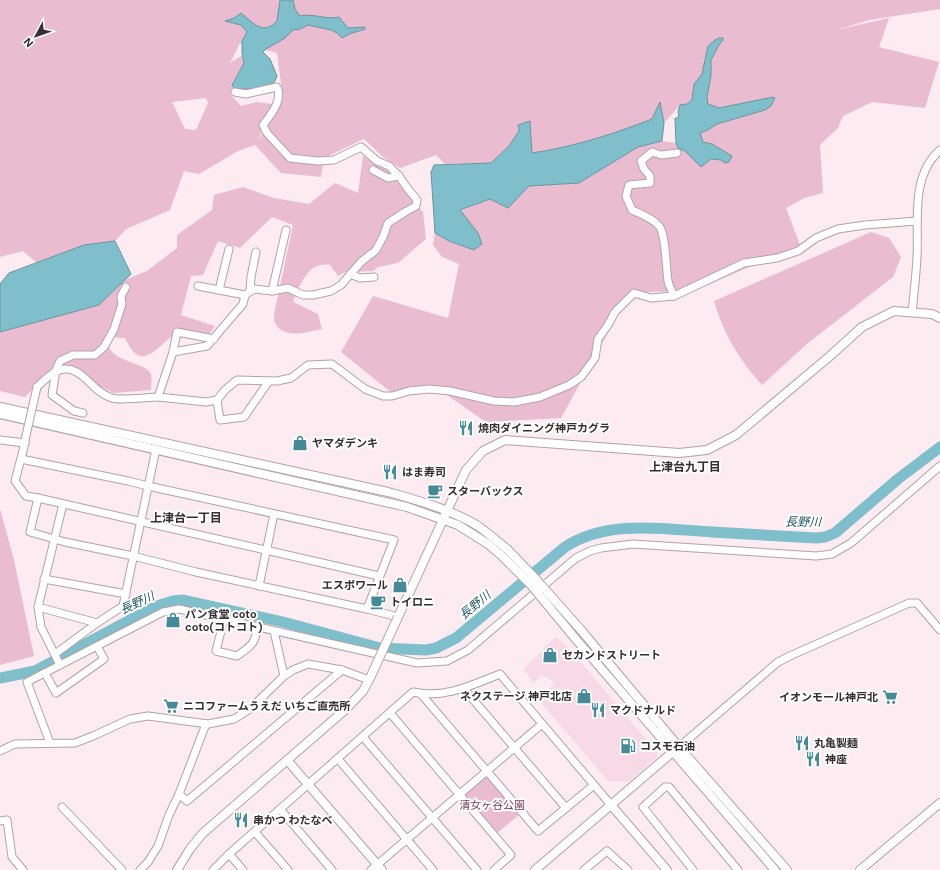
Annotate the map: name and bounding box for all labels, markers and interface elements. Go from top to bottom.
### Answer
north arrow [16,16,56,56]
text: N [21,35,36,50]
restaurant icon: 焼肉ダイニング神戸カグラ [457,419,475,437]
place label: 焼肉ダイニング神戸カグラ [478,421,610,435]
shop icon: ヤマダデンキ [291,434,309,452]
place label: ヤマダデンキ [312,436,378,450]
district label: 上津台九丁目 [649,459,721,475]
restaurant icon: はま寿司 [381,463,399,481]
place label: はま寿司 [402,465,446,479]
cafe icon: スターバックス [426,482,444,500]
place label: スターバックス [447,484,524,498]
district label: 上津台一丁目 [150,510,222,526]
water label: 長野川 [785,514,823,530]
shop icon: エスポワール [391,576,409,594]
place label: エスポワール [322,578,388,592]
water label: 長野川 [456,586,495,623]
water label: 長野川 [117,587,159,618]
cafe icon: トイロニ [369,593,387,611]
place label: トイロニ [390,595,434,609]
place label: パン食堂 coto coto(コトコト) [185,607,262,634]
shop icon: パン食堂 coto coto(コトコト) [164,611,182,629]
shop icon: セカンドストリート [541,646,559,664]
place label: セカンドストリート [562,648,661,662]
shop icon: ネクステージ 神戸北店 [575,687,593,705]
supermarket icon: イオンモール神戸北 [881,688,899,706]
place label: ネクステージ 神戸北店 [460,689,572,703]
place label: イオンモール神戸北 [779,690,878,704]
supermarket icon: ニコファームうえだ いちご直売所 [162,697,180,715]
place label: ニコファームうえだ いちご直売所 [183,699,350,713]
restaurant icon: マクドナルド [589,701,607,719]
place label: マクドナルド [610,703,676,717]
restaurant icon: 丸亀製麺 [793,734,811,752]
place label: 丸亀製麺 [814,736,858,750]
fuel station icon: コスモ石油 [619,737,637,755]
place label: コスモ石油 [640,739,695,753]
restaurant icon: 神座 [804,750,822,768]
place label: 神座 [825,752,847,766]
park label: 清女ヶ谷公園 [459,798,525,812]
restaurant icon: 串かつ わたなべ [232,811,250,829]
place label: 串かつ わたなべ [253,813,333,827]

